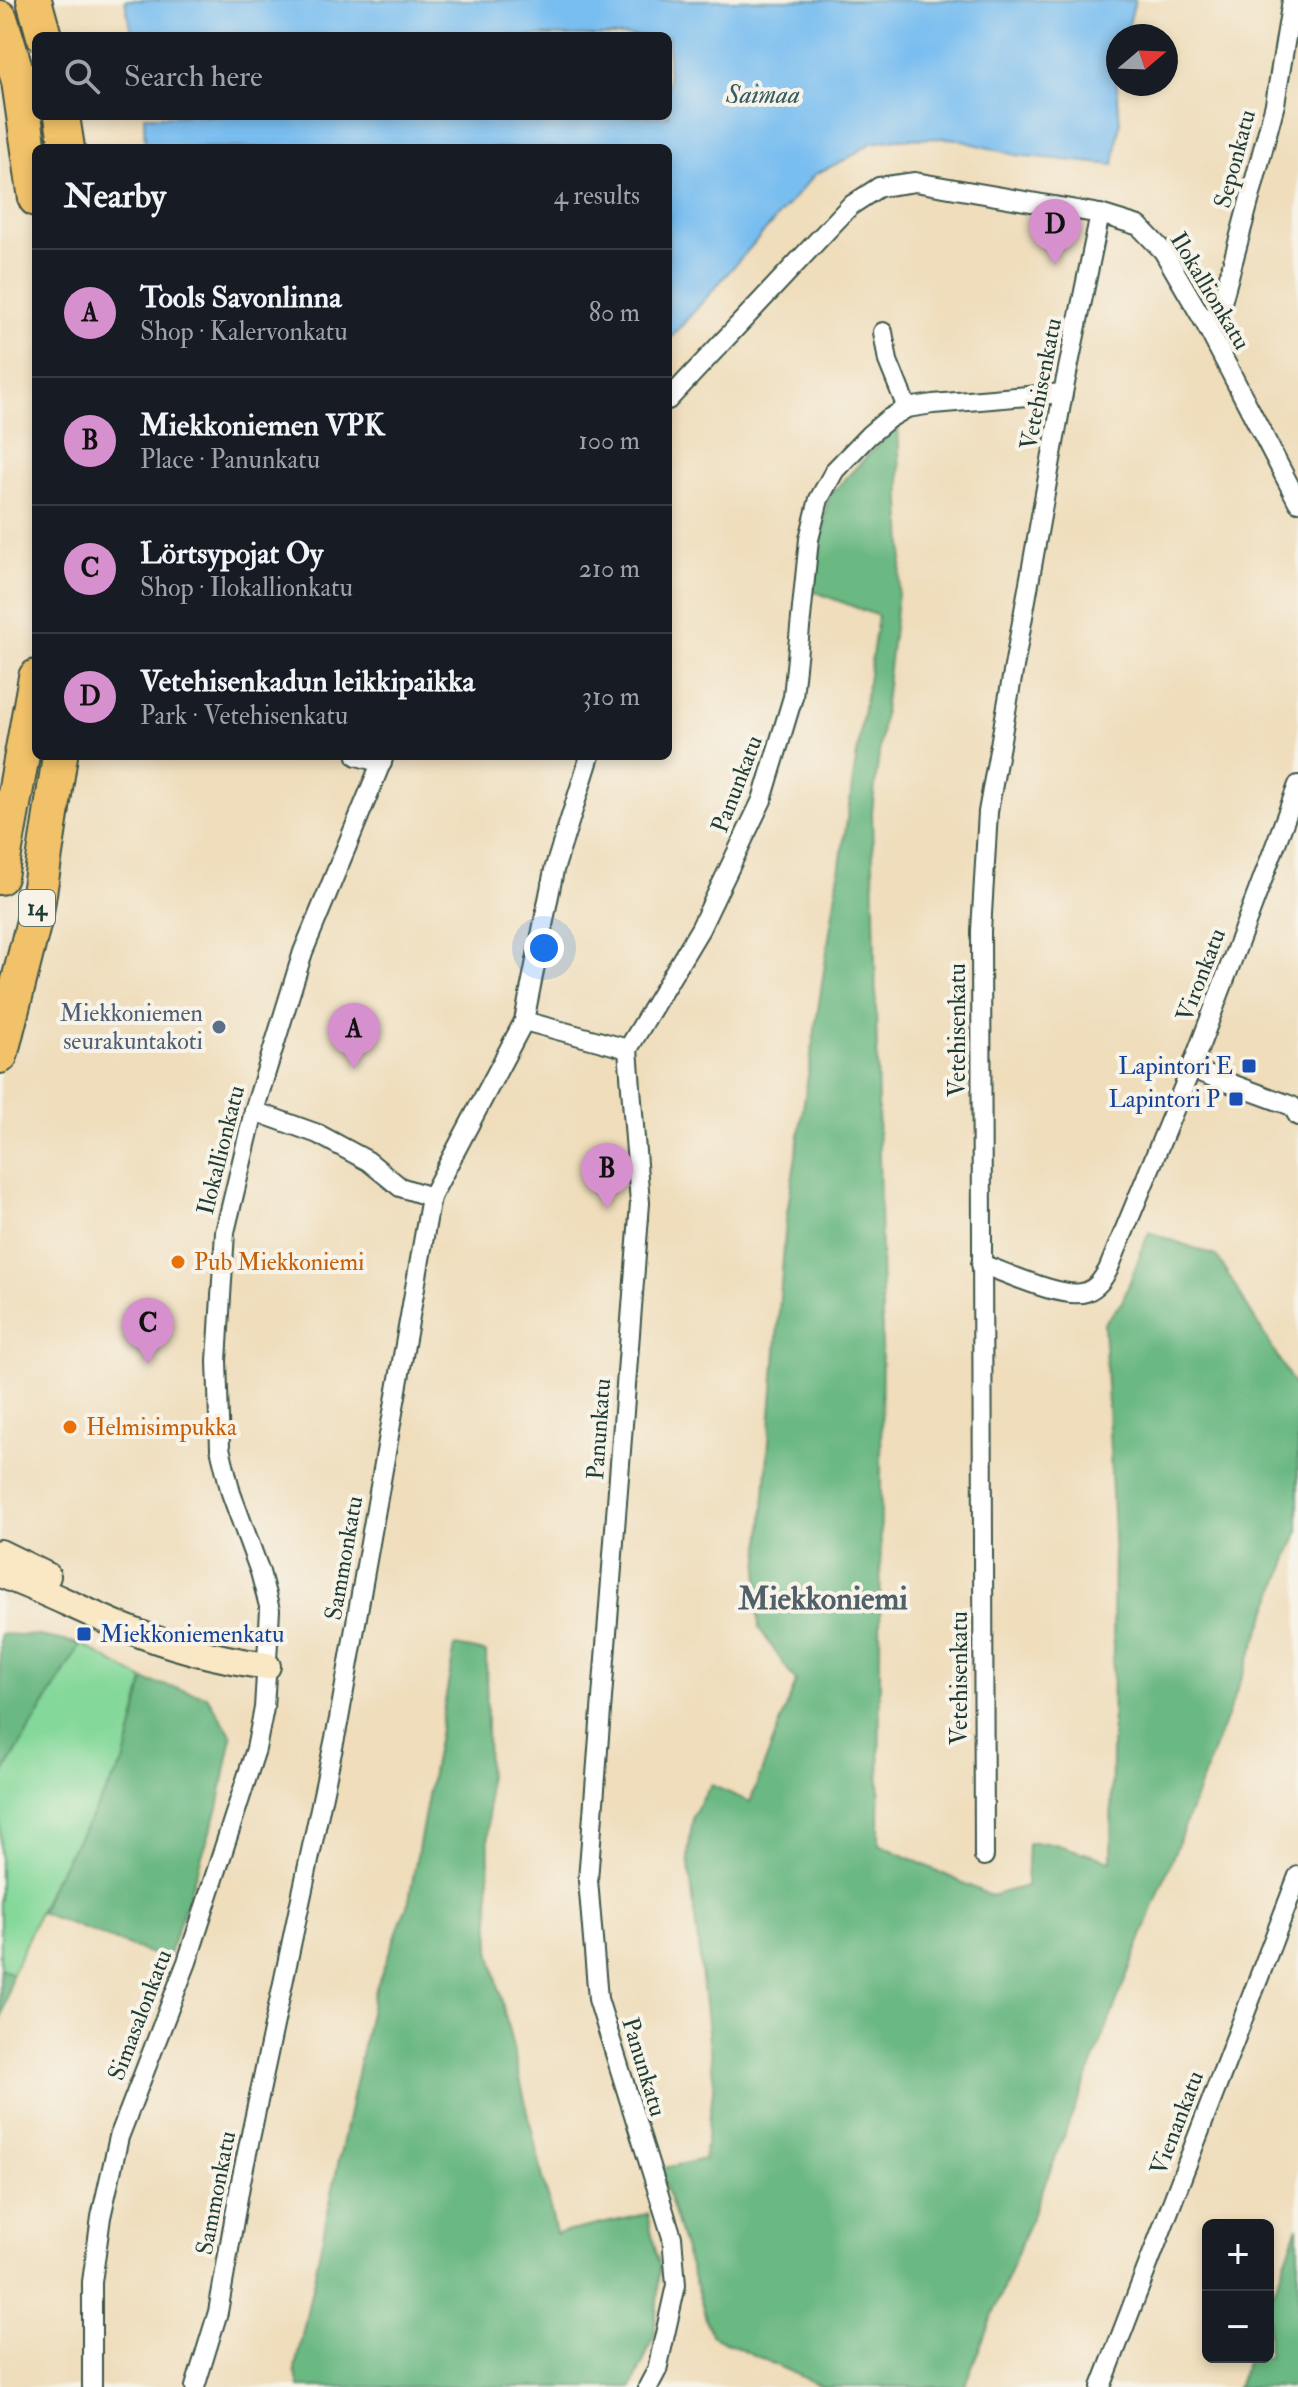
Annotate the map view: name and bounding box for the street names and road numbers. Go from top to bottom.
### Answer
street label: Seponkatu [1207,106,1263,212]
street label: Ilokallionkatu [1163,226,1257,356]
street label: Vetehisenkatu [1013,315,1069,453]
street label: Panunkatu [704,731,770,837]
road number: 14 [19,890,55,926]
street label: Vironkatu [1169,924,1233,1026]
street label: Vetehisenkatu [942,963,973,1097]
street label: Ilokallionkatu [190,1082,252,1218]
street label: Panunkatu [580,1377,618,1481]
street label: Sammonkatu [318,1493,370,1623]
street label: Vetehisenkatu [944,1611,975,1745]
street label: Simasalonkatu [101,1945,179,2085]
street label: Panunkatu [614,2014,674,2120]
street label: Vienankatu [1143,2066,1211,2180]
street label: Sammonkatu [189,2128,243,2258]

